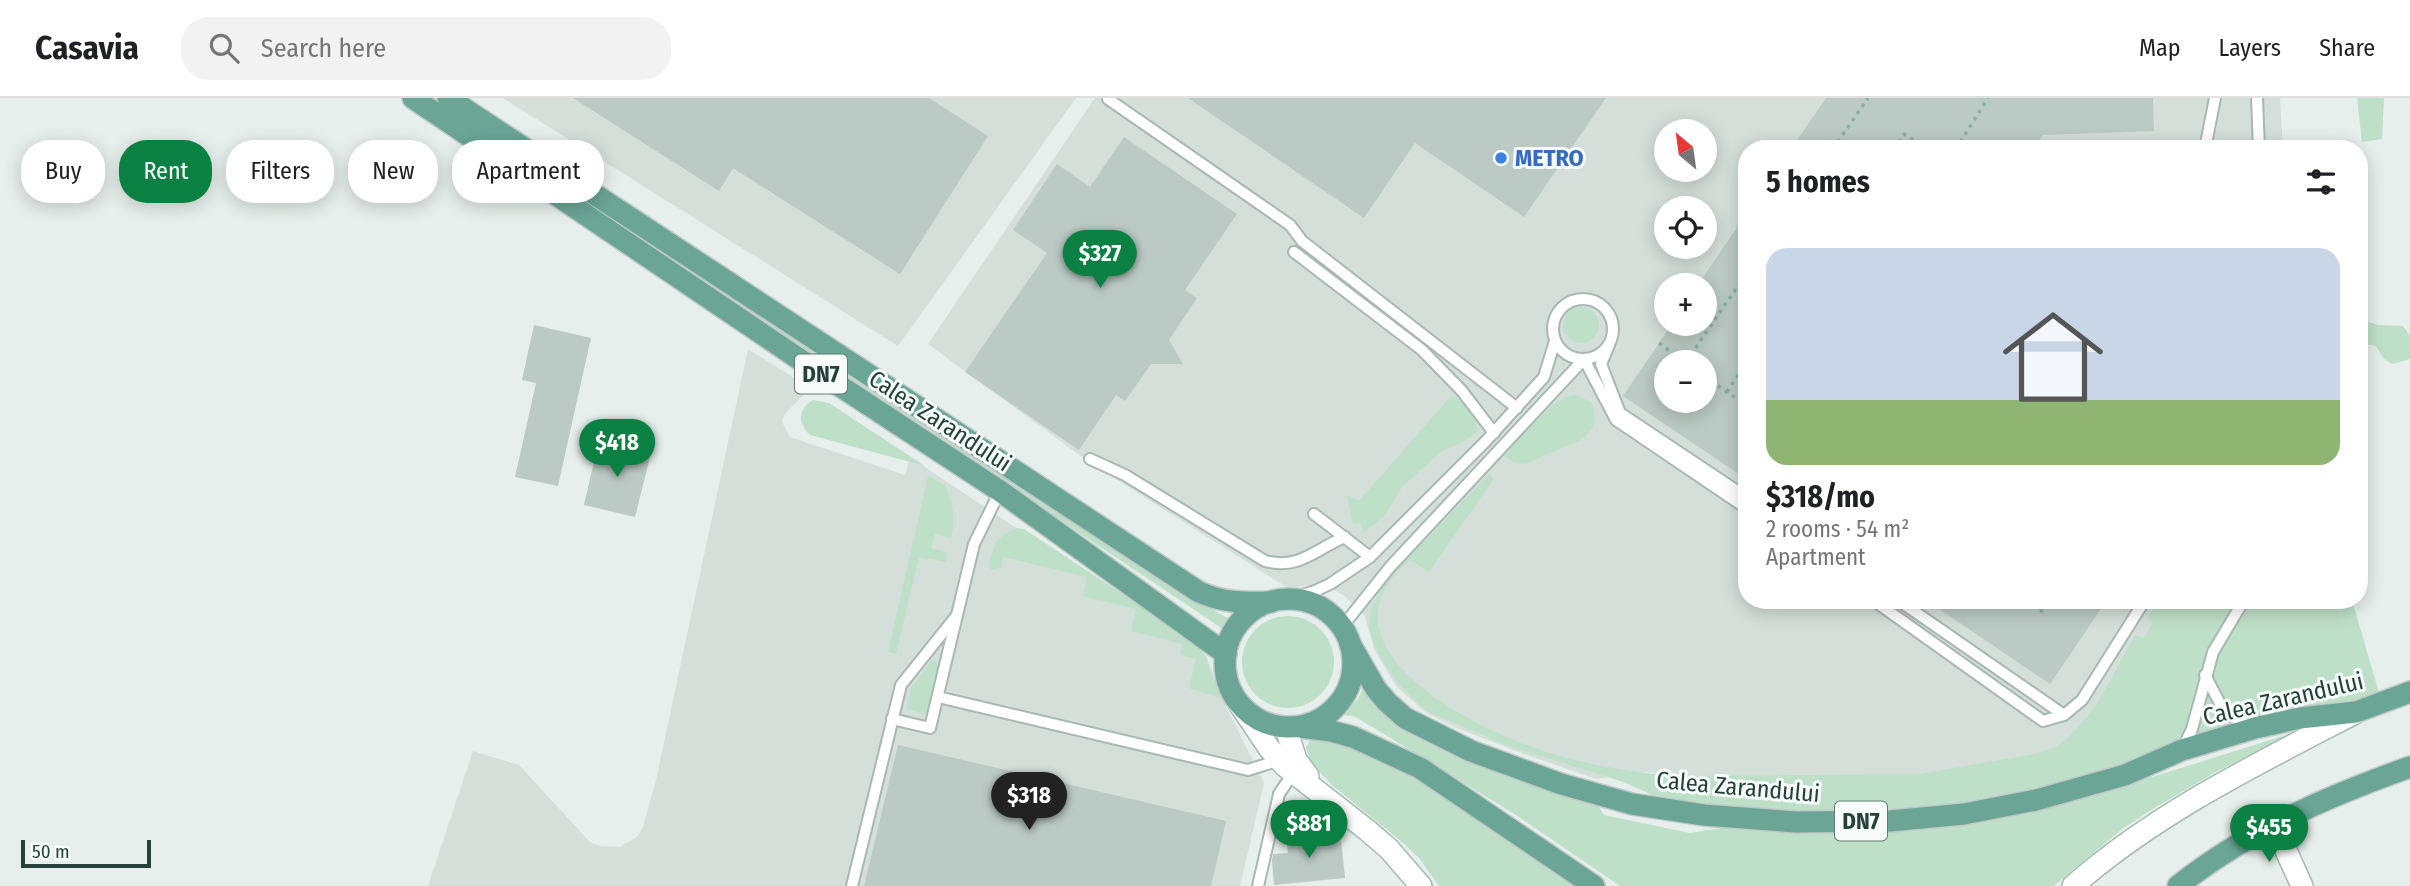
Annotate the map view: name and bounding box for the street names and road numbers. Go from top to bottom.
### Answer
road number: DN7 [795,354,847,394]
street label: Calea Zarandului [864,365,1016,477]
street label: Calea Zarandului [2200,667,2366,731]
street label: Calea Zarandului [1655,766,1821,808]
road number: DN7 [1835,802,1887,841]

